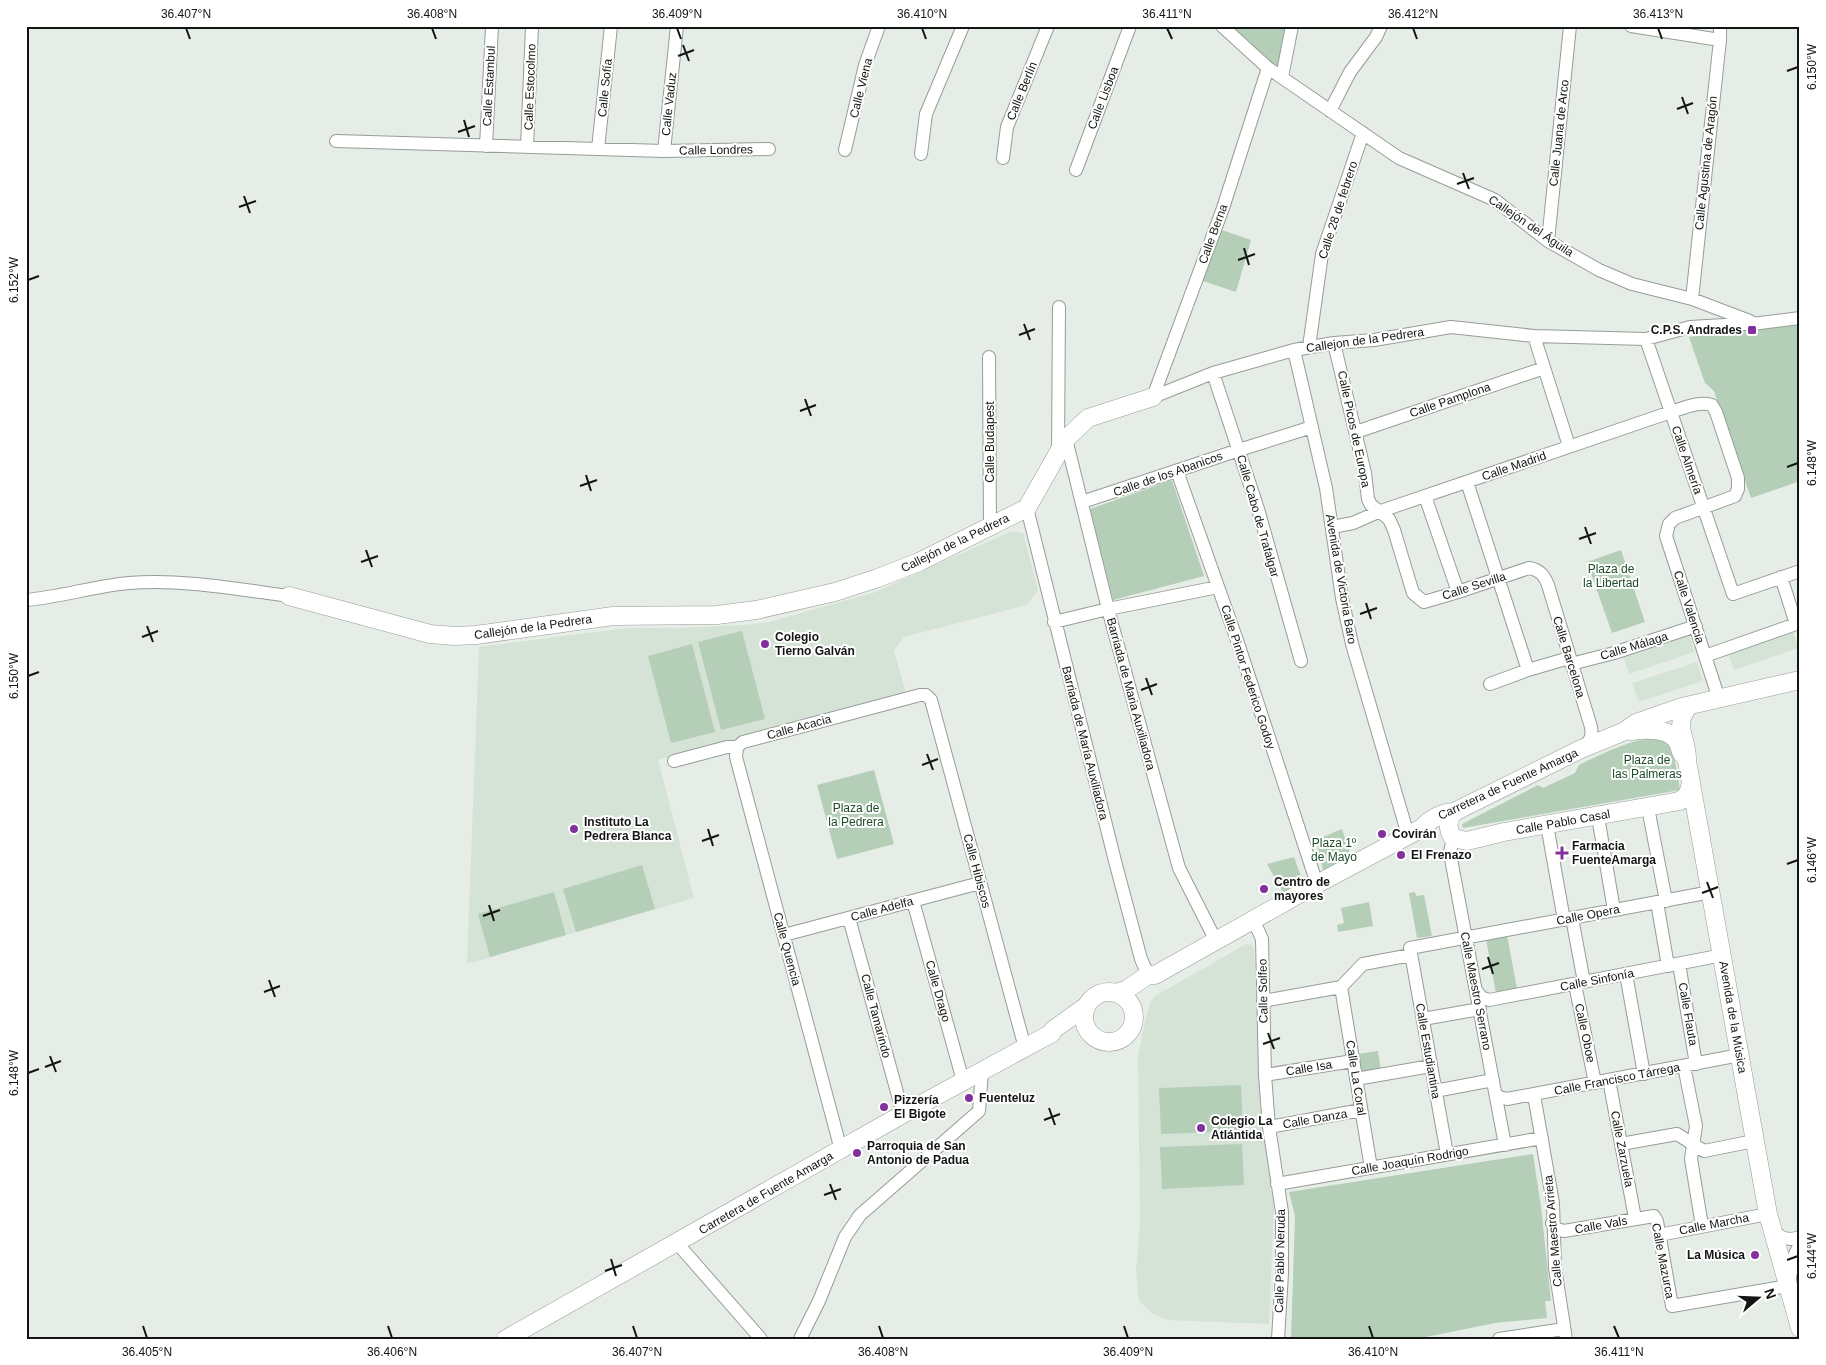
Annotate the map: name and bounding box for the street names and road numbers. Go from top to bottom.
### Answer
street label: Calle Estocolmo [521,43,539,131]
street label: Calle Estambul [480,45,498,127]
street label: Calle Viena [847,56,875,119]
street label: Calle Sofía [595,58,615,118]
street label: Calle Berlín [1004,60,1040,122]
street label: Calle Lisboa [1085,64,1121,131]
street label: Calle Vaduz [659,72,679,136]
street label: Calle Juana de Arco [1546,79,1572,187]
street label: Calle Agustina de Aragón [1692,95,1720,231]
street label: Calle Londres [679,142,753,158]
street label: Calle 28 de febrero [1316,159,1361,261]
street label: Callejón del Águila [1486,192,1577,260]
street label: Calle Berna [1196,202,1230,266]
street label: Callejon de la Pedrera [1305,325,1425,355]
street label: Calle Picos de Europa [1335,369,1373,489]
street label: Calle Pamplona [1408,379,1493,420]
street label: Calle Budapest [983,401,997,483]
street label: Calle Almería [1669,424,1705,496]
street label: Calle Madrid [1480,448,1548,484]
street label: Calle de los Abanicos [1111,449,1225,499]
street label: Calle Cabo de Trafalgar [1234,453,1282,579]
street label: Callejón de la Pedrera [899,511,1012,575]
street label: Avenida de Victoria Baro [1323,513,1359,645]
street label: Calle Sevilla [1440,569,1508,603]
street label: Calle Valencia [1671,569,1707,646]
street label: Calle Pintor Federico Godoy [1218,603,1278,751]
street label: Callejón de la Pedrera [473,612,593,642]
street label: Calle Barcelona [1550,614,1588,700]
street label: Barriada de Maria Auxiliadora [1104,616,1158,772]
street label: Calle Málaga [1598,629,1670,663]
street label: Barriada de María Auxiliadora [1059,665,1111,822]
street label: Calle Acacia [765,712,833,742]
street label: Carretera de Fuente Amarga [1436,745,1580,823]
street label: Calle Pablo Casal [1515,807,1611,837]
street label: Calle Hibiscos [960,832,994,910]
street label: Calle Adelfa [849,894,915,924]
street label: Calle Opera [1555,902,1621,928]
street label: Calle Quencia [770,911,804,988]
street label: Calle Maestro Serrano [1458,931,1494,1052]
street label: Calle Solfeo [1255,958,1271,1023]
street label: Calle Drago [923,959,954,1024]
street label: Avenida de la Música [1716,960,1750,1075]
street label: Calle Sinfonía [1559,966,1635,994]
street label: Calle Tamarindo [858,972,894,1060]
street label: Calle Flauta [1676,981,1701,1047]
street label: Calle Estudiantina [1413,1002,1443,1100]
street label: Calle Oboe [1572,1002,1598,1064]
street label: Calle La Coral [1343,1039,1369,1117]
street label: Calle Isa [1285,1057,1333,1079]
street label: Calle Francisco Tárrega [1553,1060,1681,1098]
street label: Calle Danza [1282,1106,1349,1132]
street label: Calle Zarzuela [1608,1110,1636,1189]
street label: Calle Joaquín Rodrigo [1350,1144,1470,1178]
street label: Carretera de Fuente Amarga [696,1149,836,1237]
street label: Calle Maestro Arrieta [1541,1174,1565,1287]
street label: Calle Pablo Neruda [1272,1209,1288,1313]
street label: Calle Marcha [1678,1210,1750,1238]
street label: Calle Vals [1574,1213,1628,1237]
street label: Calle Mazurca [1649,1222,1677,1300]

